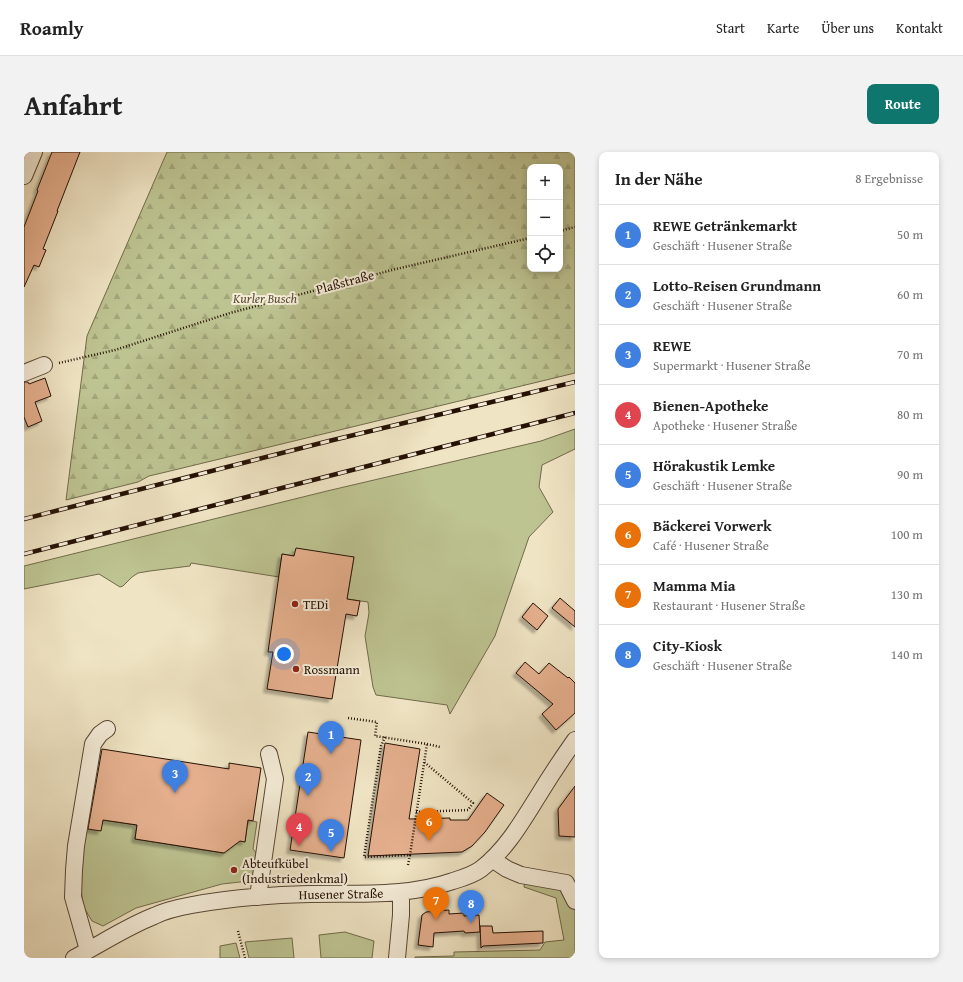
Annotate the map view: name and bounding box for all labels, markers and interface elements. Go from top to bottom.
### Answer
text: Roamly [20,14,84,42]
text: Start [716,18,745,38]
text: Karte [767,18,799,38]
text: Über uns [821,18,874,38]
text: Kontakt [896,18,943,38]
text: Anfahrt [24,84,123,125]
button: Route [867,84,939,124]
map controls [527,164,563,272]
button: + [527,164,563,200]
text: In der Nähe [615,166,703,191]
text: 8 Ergebnisse [855,169,923,188]
button: − [527,200,563,236]
text: REWE Getränkemarkt [653,215,797,236]
text: 1 [625,225,631,244]
text: 50 m [897,225,923,244]
button: locate [527,236,563,272]
text: Geschäft · Husener Straße [653,236,792,255]
street label: Plaßstraße [314,265,376,299]
text: Lotto-Reisen Grundmann [653,275,821,296]
text: 2 [625,285,631,304]
text: 60 m [897,285,923,304]
park label: Kurler Busch [232,289,297,308]
text: Geschäft · Husener Straße [653,296,792,315]
text: REWE [653,335,691,356]
text: 3 [625,345,631,364]
text: 70 m [897,345,923,364]
text: Supermarkt · Husener Straße [653,356,811,375]
text: Bienen-Apotheke [653,395,768,416]
text: 4 [625,405,631,424]
text: 80 m [897,405,923,424]
text: Apotheke · Husener Straße [653,416,797,435]
text: Hörakustik Lemke [653,455,775,476]
text: 5 [625,465,631,484]
text: 90 m [897,465,923,484]
text: Geschäft · Husener Straße [653,476,792,495]
text: Bäckerei Vorwerk [653,515,772,536]
text: 6 [625,525,631,544]
text: 100 m [891,525,923,544]
text: Café · Husener Straße [653,536,769,555]
text: Mamma Mia [653,575,736,596]
text: 7 [625,585,631,604]
text: 130 m [891,585,923,604]
place label: TEDi [303,595,329,614]
text: Restaurant · Husener Straße [653,596,805,615]
marker: TEDi [290,599,300,609]
text: City-Kiosk [653,635,722,656]
your location [274,644,294,664]
text: 8 [625,645,631,664]
text: 140 m [891,645,923,664]
text: Geschäft · Husener Straße [653,656,792,675]
place label: Rossmann [304,660,361,679]
marker: Rossmann [291,664,301,674]
pin: 1 [318,721,344,754]
pin: 3 [162,760,188,793]
pin: 2 [295,763,321,796]
pin: 6 [416,808,442,841]
pin: 4 [286,813,312,846]
pin: 5 [318,819,344,852]
place label: Abteufkübel (Industriedenkmal) [242,854,348,888]
marker: Abteufkübel (Industriedenkmal) [229,865,239,875]
street label: Husener Straße [299,884,383,904]
pin: 7 [423,887,449,920]
pin: 8 [458,890,484,923]

